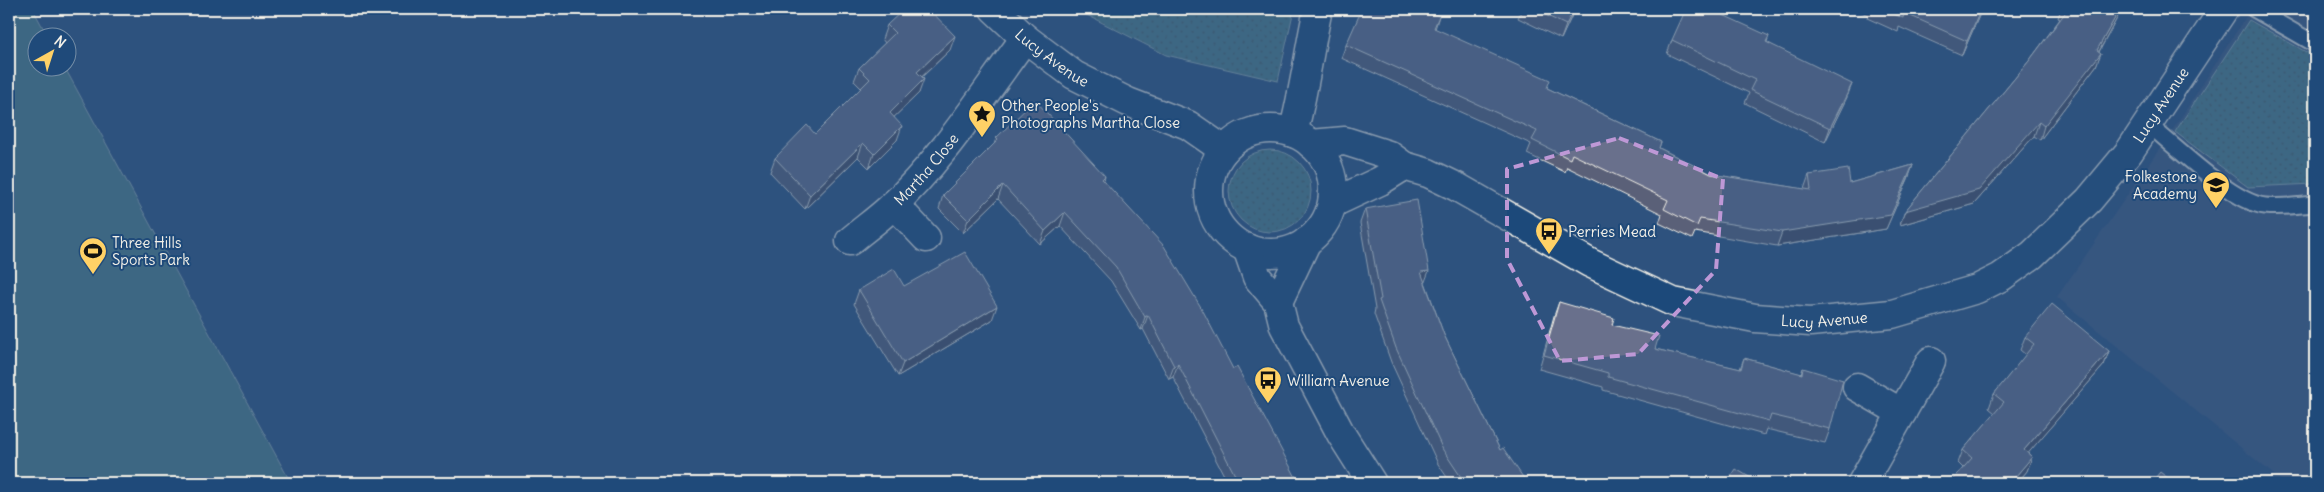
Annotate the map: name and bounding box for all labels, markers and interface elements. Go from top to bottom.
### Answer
street label: Lucy Avenue [1011,24,1092,90]
north arrow [28,28,78,78]
text: N [51,32,70,52]
street label: Lucy Avenue [2129,63,2192,146]
place label: Other People's Photographs Martha Close [1001,96,1180,132]
place icon: Other People's Photographs Martha Close [967,99,997,138]
street label: Martha Close [890,129,962,209]
place label: Folkestone Academy [2125,167,2197,203]
school or university icon: Folkestone Academy [2201,170,2231,209]
bus stop icon: Perries Mead [1534,216,1564,255]
place label: Perries Mead [1568,222,1656,241]
place label: Three Hills Sports Park [112,233,190,269]
sports icon: Three Hills Sports Park [78,236,108,275]
street label: Lucy Avenue [1780,307,1868,332]
bus stop icon: William Avenue [1253,365,1283,404]
place label: William Avenue [1287,371,1390,390]

